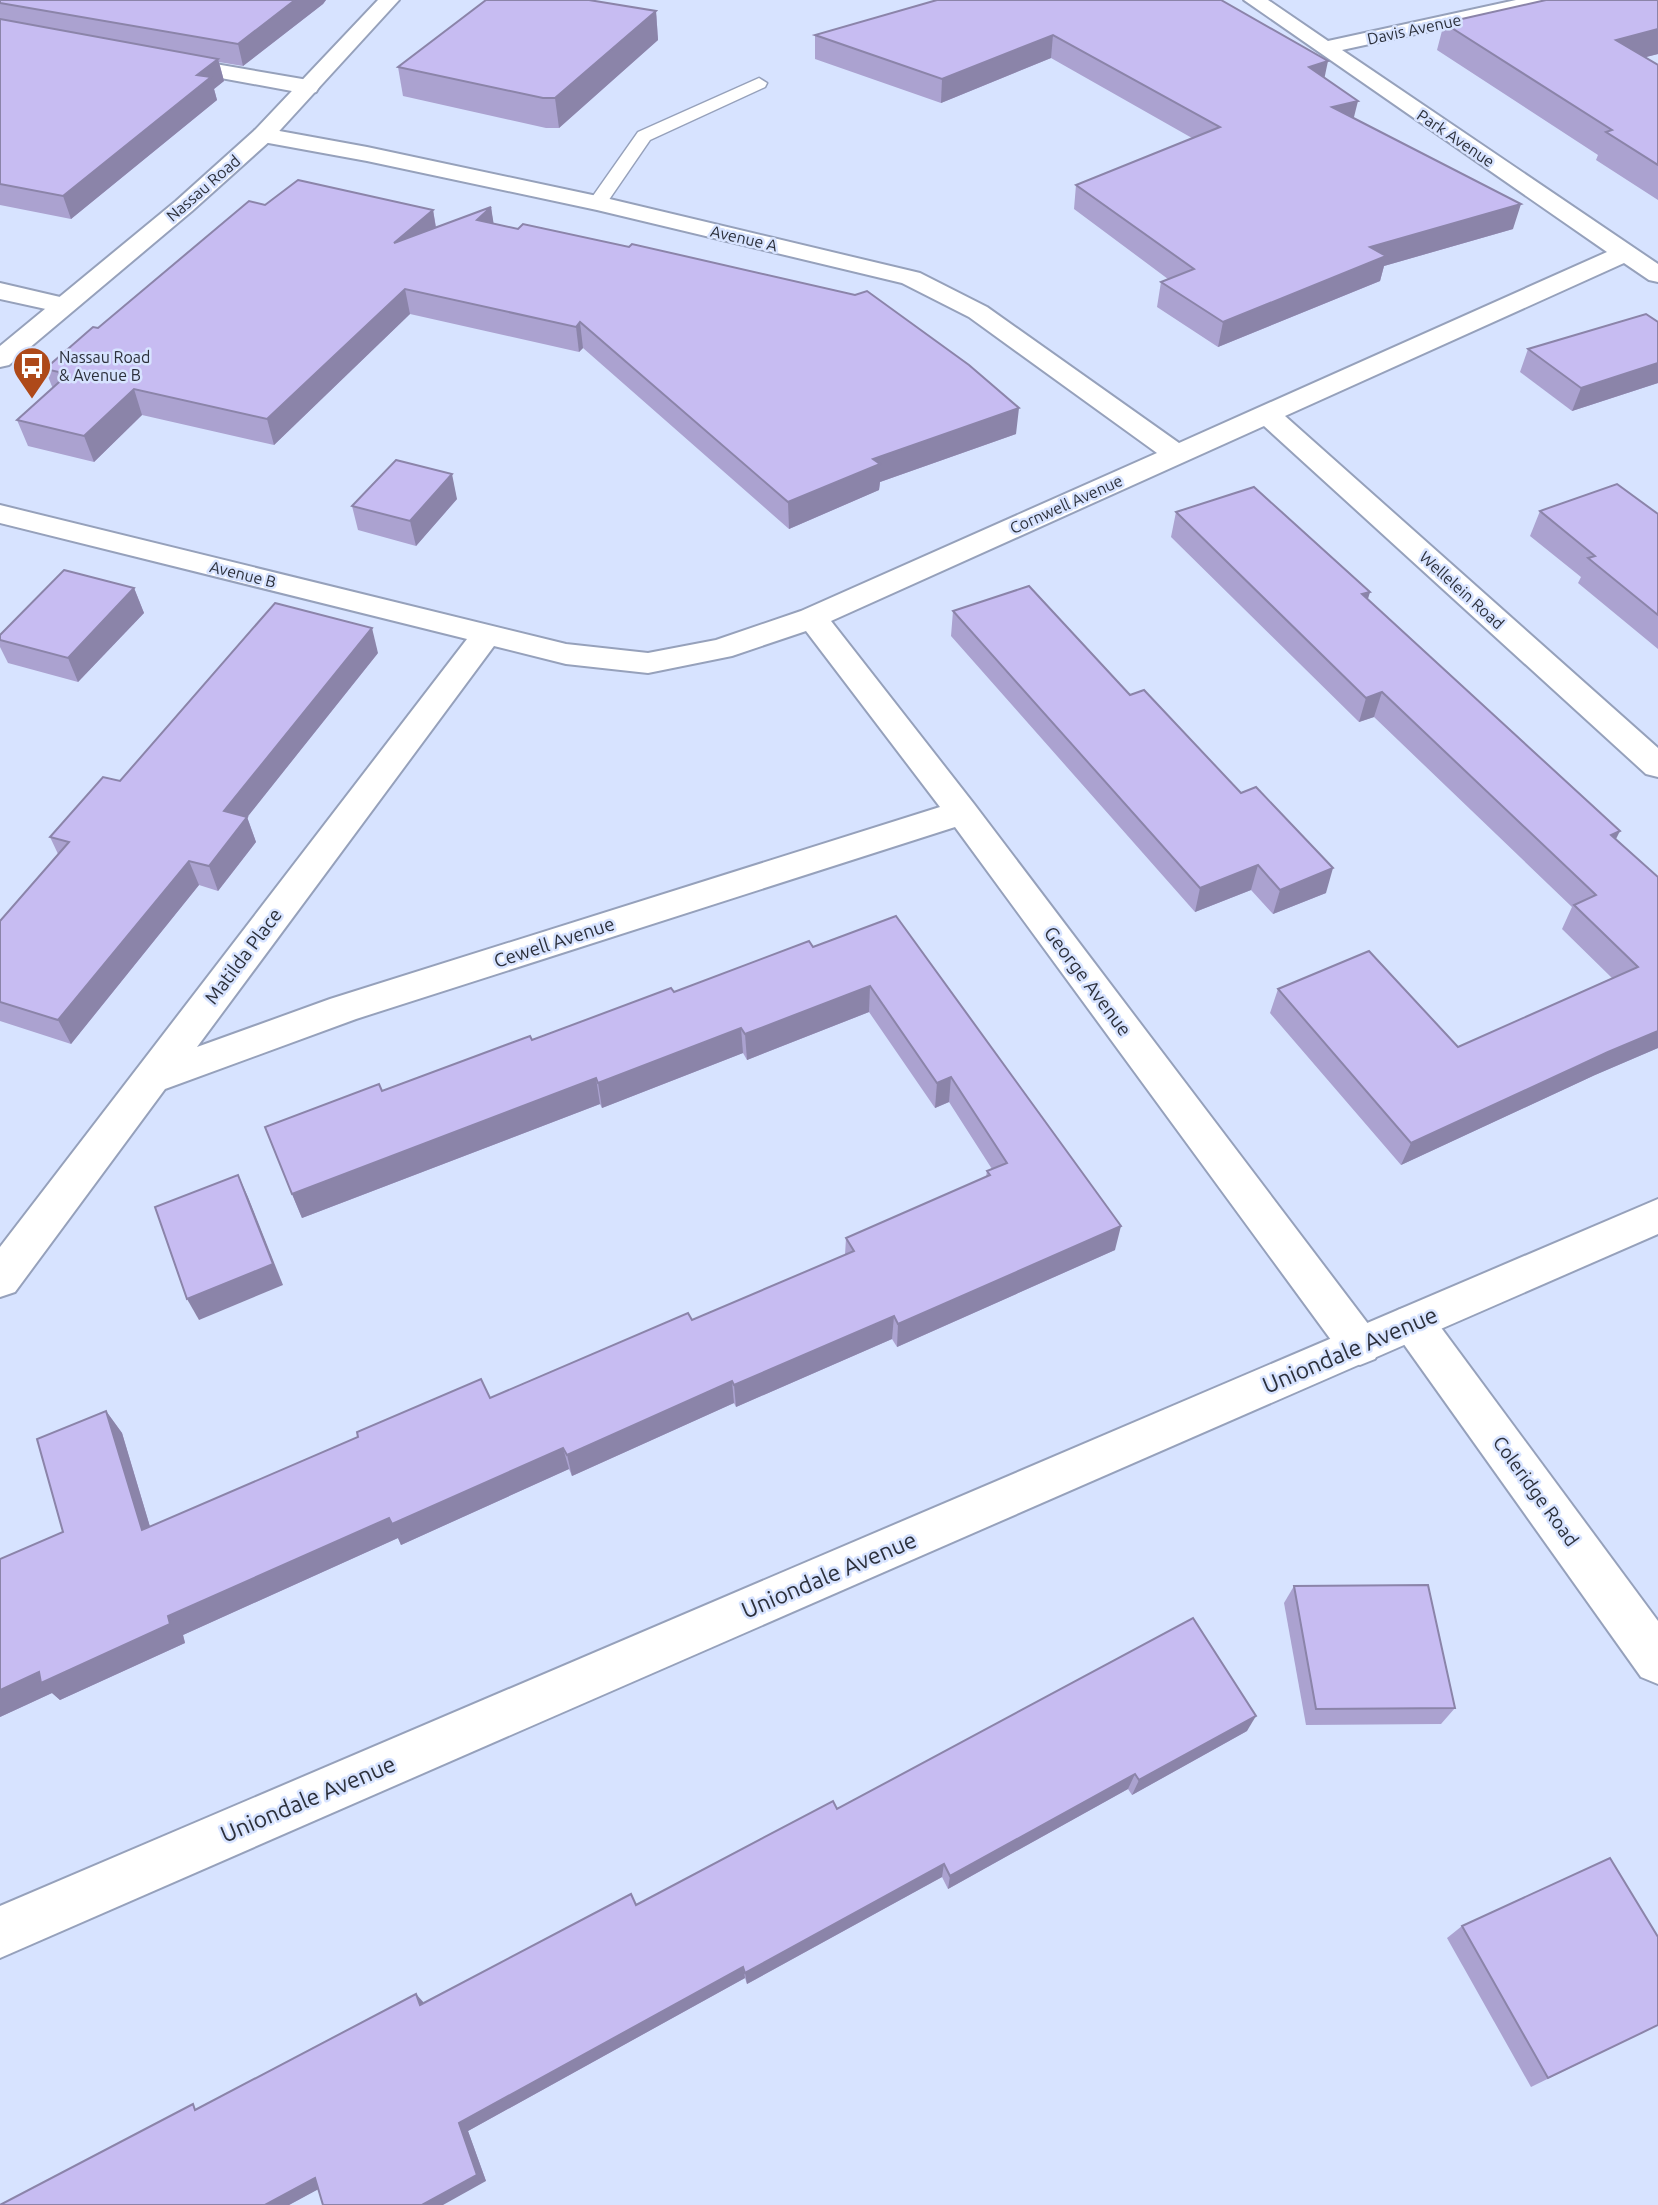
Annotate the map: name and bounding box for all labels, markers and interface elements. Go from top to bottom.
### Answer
street label: Davis Avenue [1365,10,1463,48]
street label: Park Avenue [1414,106,1498,170]
street label: Nassau Road [163,151,243,225]
street label: Avenue A [709,222,780,255]
bus stop icon: Nassau Road & Avenue B [11,345,53,400]
place label: Nassau Road & Avenue B [59,348,150,384]
street label: Cornwell Avenue [1007,471,1125,537]
street label: Wellelein Road [1416,547,1508,633]
street label: Avenue B [208,557,278,591]
street label: Matilda Place [200,904,286,1008]
street label: Cewell Avenue [491,912,617,972]
street label: George Avenue [1040,922,1136,1040]
street label: Uniondale Avenue [1258,1301,1441,1398]
street label: Coleridge Road [1489,1432,1583,1550]
street label: Uniondale Avenue [737,1526,920,1623]
street label: Uniondale Avenue [216,1750,399,1847]

